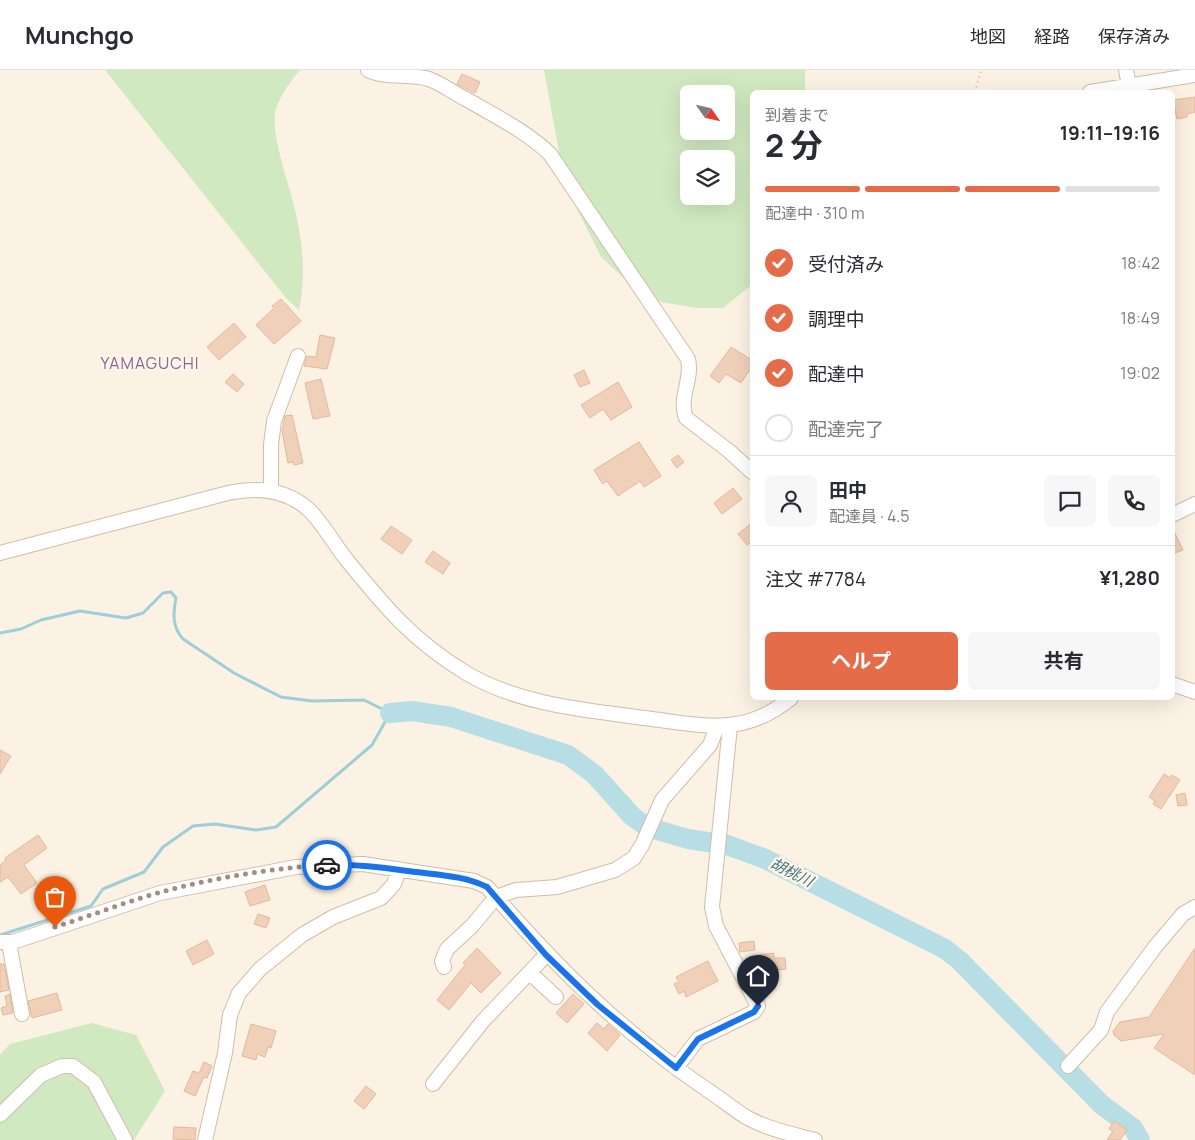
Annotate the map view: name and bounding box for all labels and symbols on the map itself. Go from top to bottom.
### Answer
north arrow [680,85,735,140]
district label: YAMAGUCHI [101,352,199,374]
courier [302,840,352,890]
water label: 胡桃川 [767,852,819,892]
pin [34,876,76,927]
pin [737,955,779,1006]

